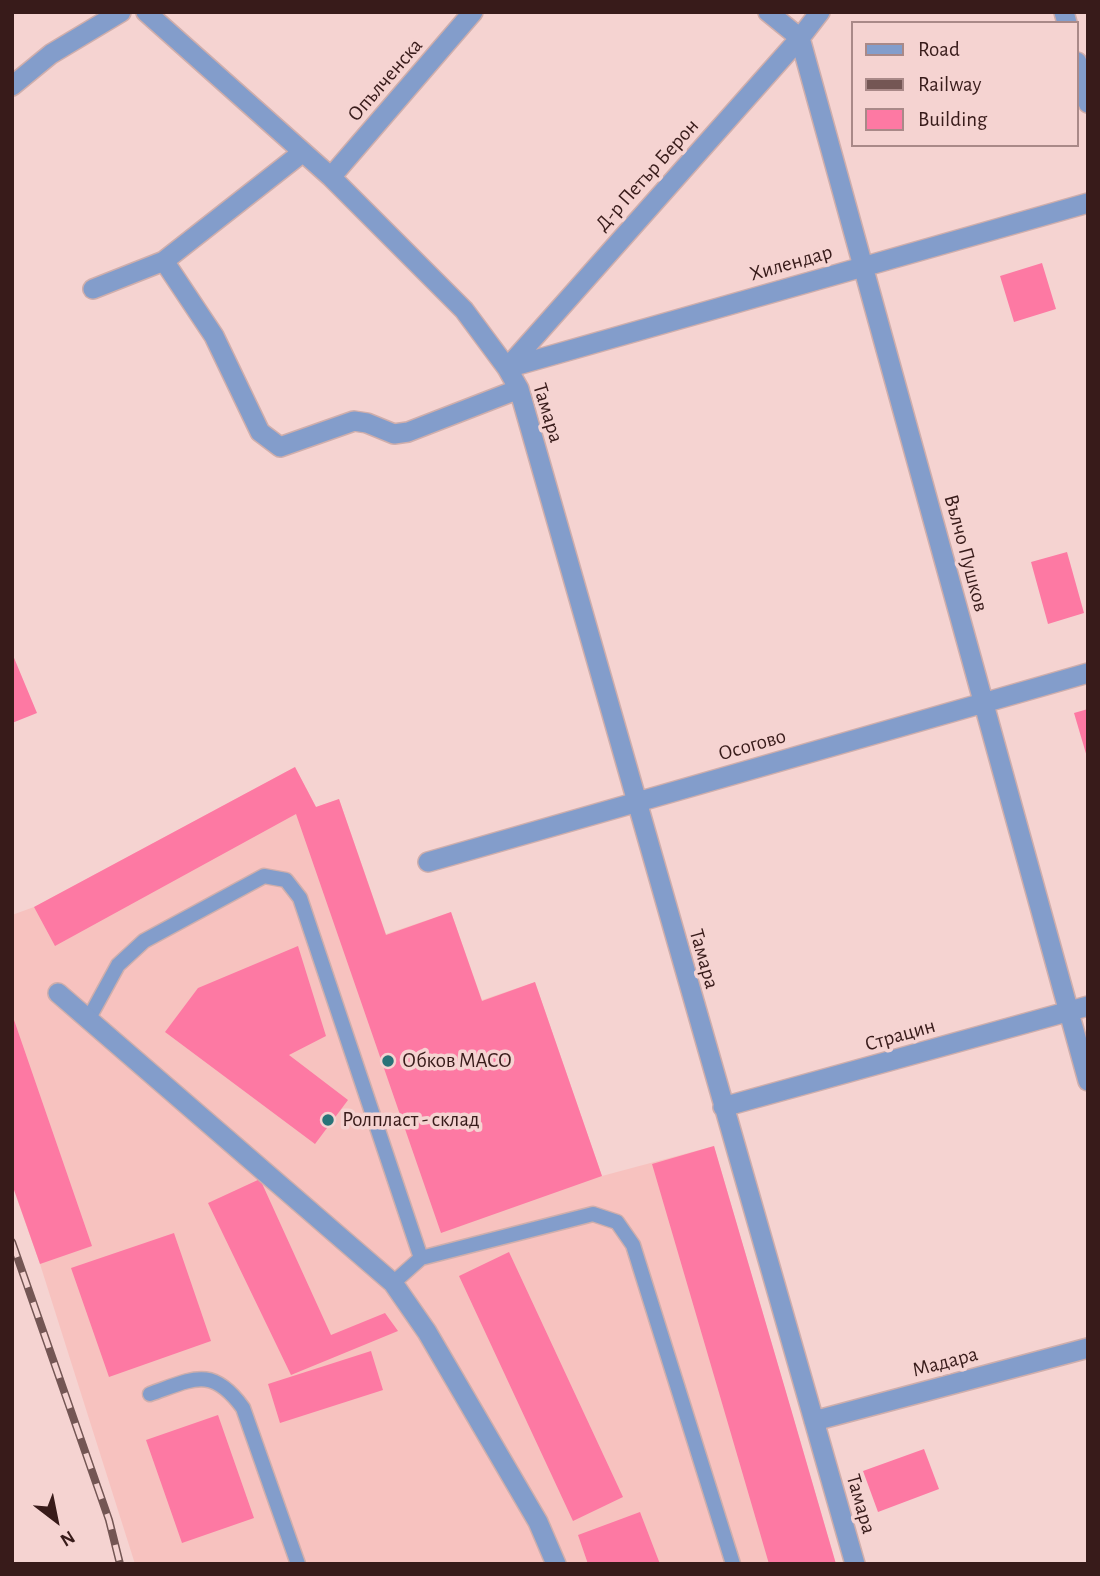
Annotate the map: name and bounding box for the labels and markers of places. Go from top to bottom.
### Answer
place label: Обков MACO [402,1048,512,1074]
marker: Обков MACO [380,1053,396,1069]
place label: Ролпласт - склад [342,1107,480,1133]
marker: Ролпласт - склад [320,1112,336,1128]

